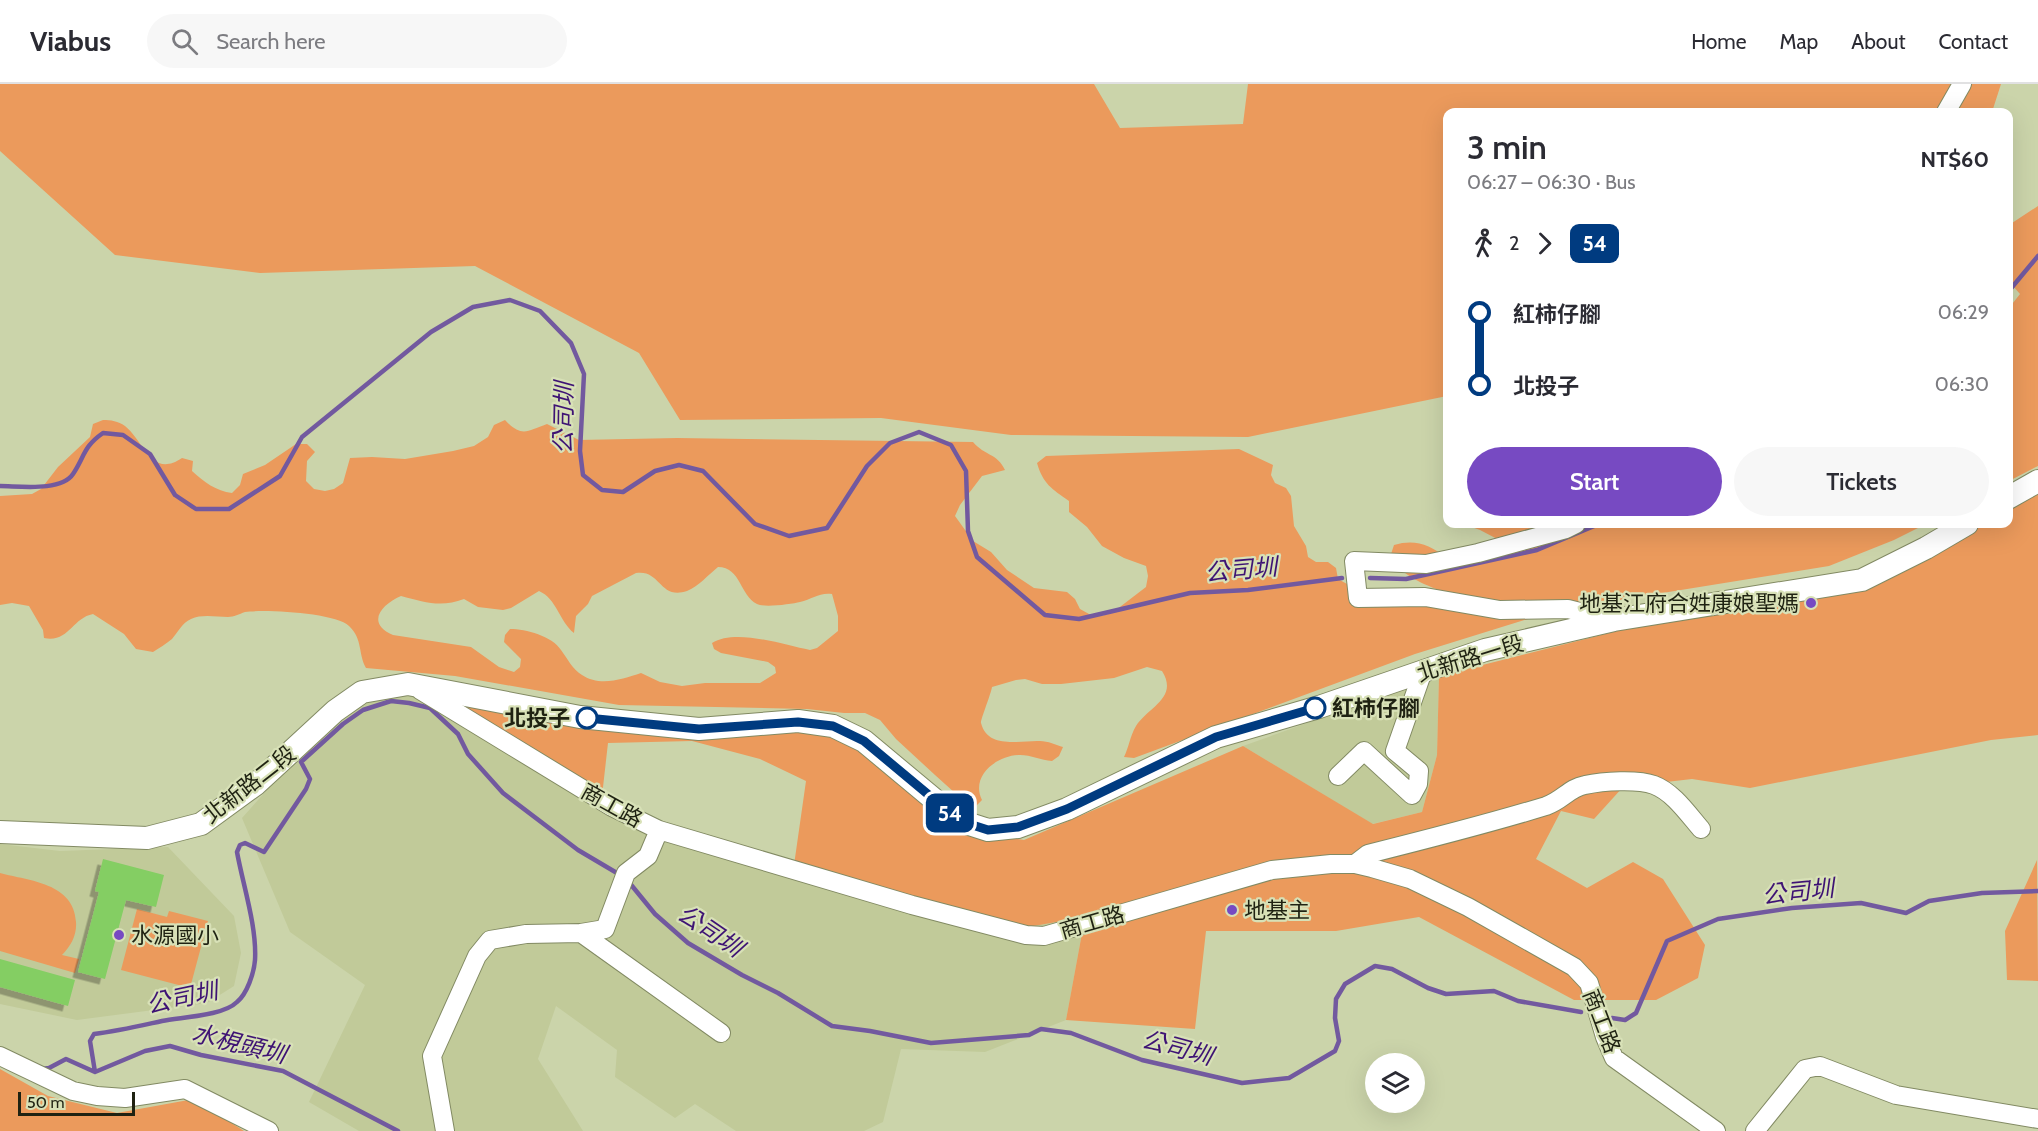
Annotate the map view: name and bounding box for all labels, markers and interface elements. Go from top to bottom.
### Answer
search box [147,14,567,68]
text: Viabus [30,24,111,58]
icon: search [168,25,201,58]
text: Search here [216,28,325,55]
text: Home [1691,29,1747,54]
text: Map [1780,29,1818,54]
text: About [1851,29,1905,54]
text: Contact [1938,29,2008,54]
text: 3 min [1467,127,1547,167]
text: NT$60 [1921,146,1989,173]
text: 06:27 – 06:30 · Bus [1467,170,1636,194]
icon: walk [1467,227,1500,260]
icon: forward [1528,227,1561,260]
text: 2 [1509,231,1519,255]
text: 54 [1582,231,1607,256]
text: 06:29 [1938,300,1989,324]
text: 紅柿仔腳 [1513,301,1601,328]
text: 06:30 [1935,372,1989,396]
text: 北投子 [1513,373,1579,400]
water label: 公司圳 [548,379,579,454]
button: Start [1467,447,1722,516]
button: Tickets [1734,447,1989,516]
water label: 公司圳 [1204,552,1281,587]
place label: 地基江府合姓康娘聖媽 [1579,590,1799,617]
marker: 地基江府合姓康娘聖媽 [1804,596,1818,610]
street label: 北新路一段 [1414,629,1527,687]
place label: 紅柿仔腳 [1332,695,1420,722]
marker: 紅柿仔腳 [1304,697,1326,719]
place label: 北投子 [504,705,570,732]
marker: 北投子 [576,707,598,729]
street label: 北新路二段 [198,740,301,829]
street label: 商工路 [576,778,647,833]
line badge: 54 [923,794,977,832]
text: 54 [938,801,962,826]
water label: 公司圳 [1761,873,1838,910]
place label: 地基主 [1244,897,1310,924]
water label: 公司圳 [672,898,751,964]
street label: 商工路 [1057,900,1128,945]
marker: 地基主 [1225,903,1239,917]
place label: 水源國小 [131,922,219,949]
marker: 水源國小 [112,928,126,942]
water label: 公司圳 [144,975,223,1019]
street label: 商工路 [1577,986,1626,1057]
water label: 水梘頭圳 [189,1018,292,1070]
water label: 公司圳 [1139,1024,1219,1072]
map controls [1365,1053,1425,1113]
button: layers [1365,1053,1425,1113]
scale bar [18,1089,135,1116]
text: 50 m [27,1093,64,1112]

